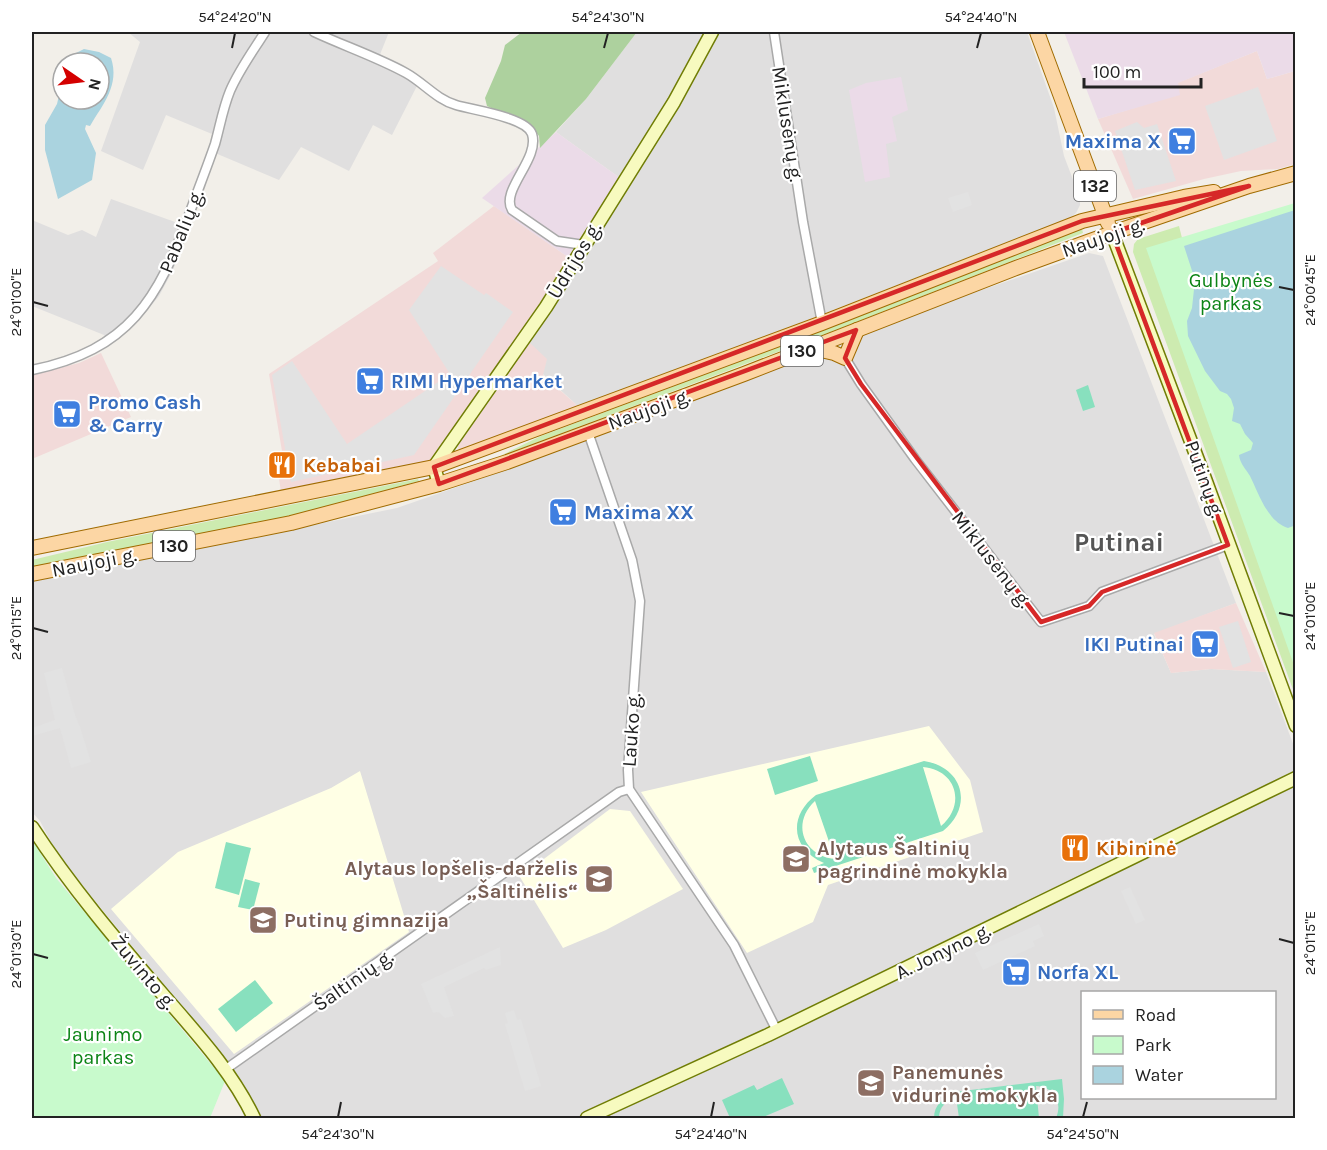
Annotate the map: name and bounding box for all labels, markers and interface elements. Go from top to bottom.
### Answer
text: 54°24'20"N [198,8,272,26]
text: 54°24'30"N [571,8,645,26]
text: 54°24'40"N [944,8,1018,26]
north arrow [51,51,111,111]
scale bar [1084,51,1201,89]
text: 100 m [1093,61,1141,83]
street label: Miklusėnų g. [767,65,808,183]
text: N [84,77,106,92]
supermarket icon: Maxima X [1166,125,1198,157]
place label: Maxima X [1065,130,1161,153]
road number: 132 [1074,171,1116,201]
street label: Pabalių g. [154,186,209,276]
street label: Naujoji g. [1059,213,1147,262]
street label: Ūdrijos g. [543,218,606,303]
text: 24°00'45"E [1301,254,1319,326]
text: 24°01'00"E [7,268,25,336]
park label: Gulbynės parkas [1189,269,1273,315]
road number: 130 [781,336,823,366]
supermarket icon: RIMI Hypermarket [354,365,386,397]
place label: RIMI Hypermarket [391,370,562,393]
street label: Naujoji g. [605,384,693,435]
place label: Promo Cash & Carry [88,391,202,437]
supermarket icon: Promo Cash & Carry [51,398,83,430]
street label: Putinų g. [1180,437,1229,521]
restaurant icon: Kebabai [266,449,298,481]
place label: Kebabai [303,454,381,477]
supermarket icon: Maxima XX [547,496,579,528]
place label: Maxima XX [584,501,694,524]
street label: Miklusėnų g. [947,506,1037,612]
district label: Putinai [1074,527,1164,558]
road number: 130 [153,531,195,561]
street label: Naujoji g. [50,543,138,582]
text: 24°01'00"E [1301,582,1319,650]
text: 24°01'15"E [7,596,25,660]
supermarket icon: IKI Putinai [1189,628,1221,660]
place label: IKI Putinai [1084,633,1184,656]
street label: Lauko g. [617,692,646,768]
restaurant icon: Kibininė [1059,832,1091,864]
place label: Alytaus Šaltinių pagrindinė mokykla [817,835,1008,883]
place label: Kibininė [1096,837,1177,860]
school or university icon: Alytaus Šaltinių pagrindinė mokykla [780,843,812,875]
place label: Alytaus lopšelis-darželis „Šaltinėlis“ [345,857,578,903]
school or university icon: Alytaus lopšelis-darželis „Šaltinėlis“ [583,863,615,895]
school or university icon: Putinų gimnazija [247,904,279,936]
place label: Putinų gimnazija [284,909,449,932]
text: 24°01'15"E [1301,911,1319,975]
street label: A. Jonyno g. [892,919,994,984]
text: 24°01'30"E [7,920,25,988]
street label: Žuvinto g. [106,930,182,1014]
street label: Šaltinių g. [308,944,398,1016]
supermarket icon: Norfa XL [1000,956,1032,988]
place label: Norfa XL [1037,961,1118,984]
legend [1081,991,1276,1099]
text: Road [1135,1004,1176,1026]
park label: Jaunimo parkas [64,1023,142,1069]
text: Park [1135,1034,1172,1056]
place label: Panemunės vidurinė mokykla [892,1061,1058,1107]
text: Water [1135,1064,1183,1086]
school or university icon: Panemunės vidurinė mokykla [855,1067,887,1099]
text: 54°24'30"N [301,1125,375,1143]
text: 54°24'40"N [674,1125,748,1143]
text: 54°24'50"N [1046,1125,1120,1143]

